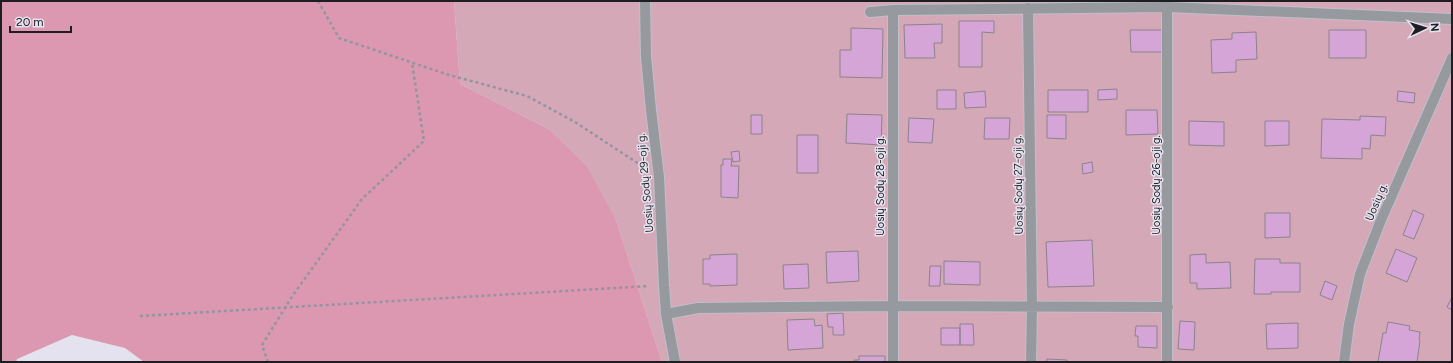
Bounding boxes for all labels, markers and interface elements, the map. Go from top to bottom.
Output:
scale bar [10,8,71,34]
north arrow [1405,8,1445,48]
text: 20 m [16,15,44,29]
text: N [1428,23,1441,32]
street label: Uosių Sodų 29-oji g. [635,133,656,233]
street label: Uosių Sodų 27-oji g. [1011,135,1026,235]
street label: Uosių Sodų 26-oji g. [1150,135,1163,235]
street label: Uosių Sodų 28-oji g. [874,136,887,236]
street label: Uosių g. [1363,182,1390,223]

